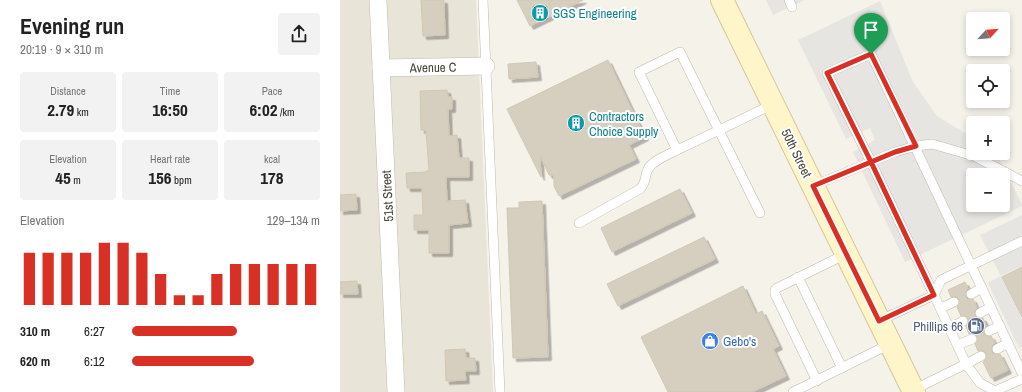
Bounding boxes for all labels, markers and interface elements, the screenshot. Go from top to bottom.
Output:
building icon: SGS Engineering [530,3,550,23]
place label: SGS Engineering [553,5,637,22]
text: Evening run [20,11,124,41]
north arrow [966,12,1010,56]
map controls [966,12,1010,212]
button: share [278,13,320,55]
pin [854,13,888,54]
icon: arrive [860,19,882,41]
text: 20:19 · 9 × 310 m [20,41,103,58]
street label: Avenue C [409,59,457,76]
button: locate [966,64,1010,108]
text: Distance [50,84,86,98]
text: Time [160,84,180,98]
text: Pace [262,84,282,98]
text: 2.79 [47,98,74,121]
text: 16:50 [152,98,188,121]
text: 6:02 [250,98,277,121]
text: km [74,105,89,119]
text: /km [277,105,294,119]
place label: Contractors Choice Supply [589,108,659,140]
building icon: Contractors Choice Supply [566,113,586,133]
button: + [966,116,1010,160]
street label: 50th Street [777,126,816,180]
text: Elevation [49,152,87,166]
text: Heart rate [150,152,190,166]
text: kcal [264,152,280,166]
text: 45 [55,166,71,189]
text: 156 [148,166,172,189]
text: 178 [260,166,284,189]
button: − [966,168,1010,212]
street label: 51st Street [378,170,397,222]
text: m [71,173,81,187]
text: bpm [172,173,192,187]
text: Elevation [20,212,64,229]
text: 129–134 m [267,212,320,229]
fuel station icon: Phillips 66 [966,316,986,336]
place label: Phillips 66 [913,318,963,335]
text: 310 m [20,323,50,340]
text: 6:27 [84,323,105,340]
shop icon: Gebo's [700,331,720,351]
place label: Gebo's [723,333,756,350]
text: 620 m [20,353,50,370]
text: 6:12 [84,353,105,370]

